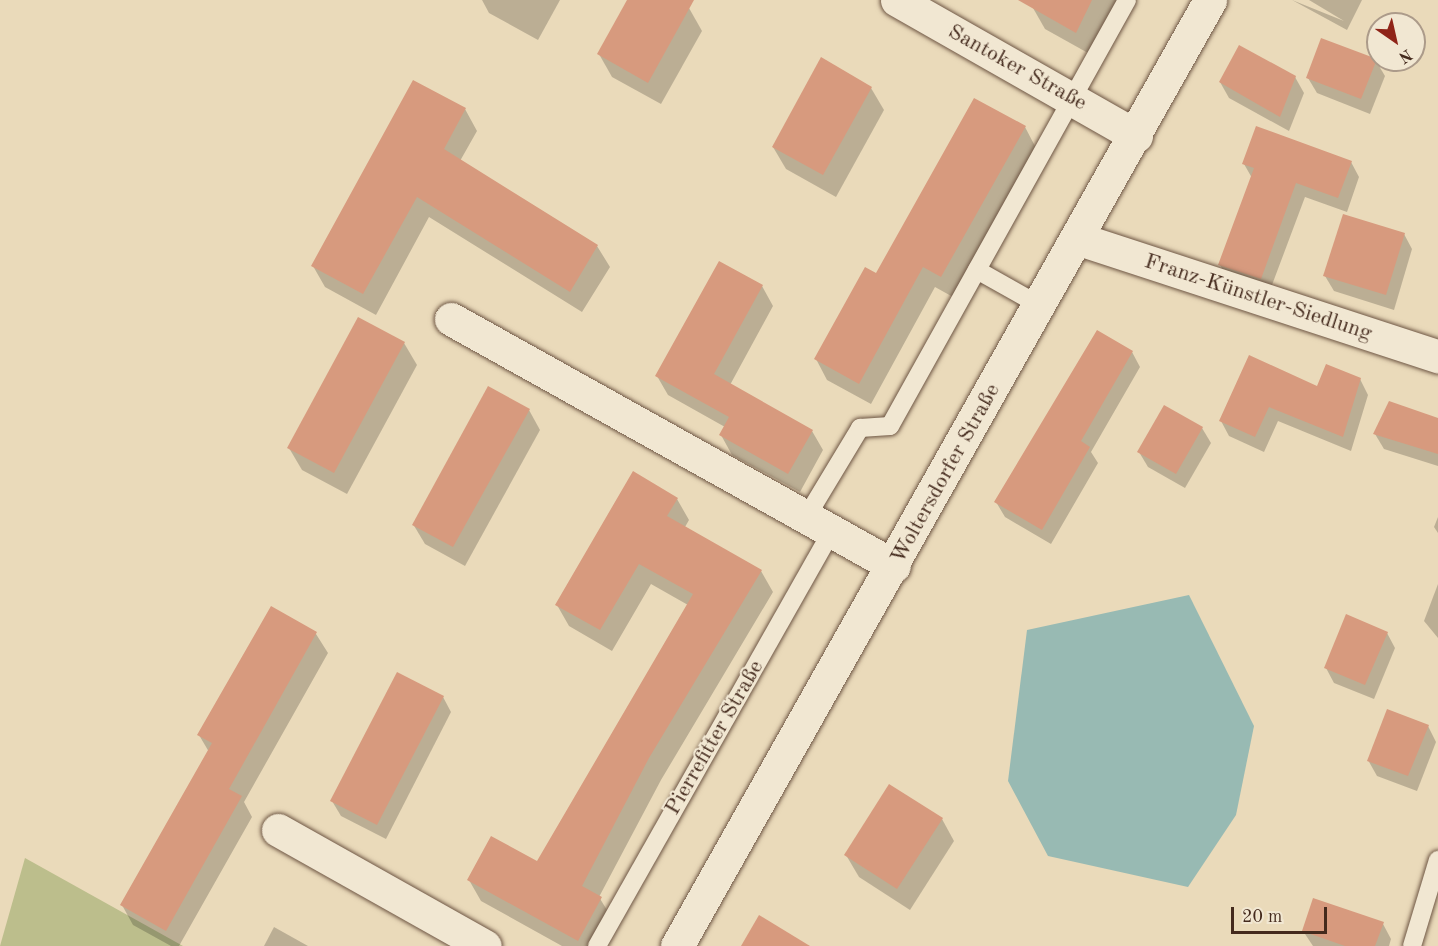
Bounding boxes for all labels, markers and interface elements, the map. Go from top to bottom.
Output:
north arrow [1366,12,1426,72]
street label: Santoker Straße [943,19,1091,117]
text: N [1395,45,1414,65]
street label: Franz-Künstler-Siedlung [1141,249,1375,347]
street label: Woltersdorfer Straße [886,379,1006,569]
street label: Pierrefitter Straße [660,656,770,820]
scale bar [1234,895,1330,933]
text: 20 m [1242,908,1282,926]

